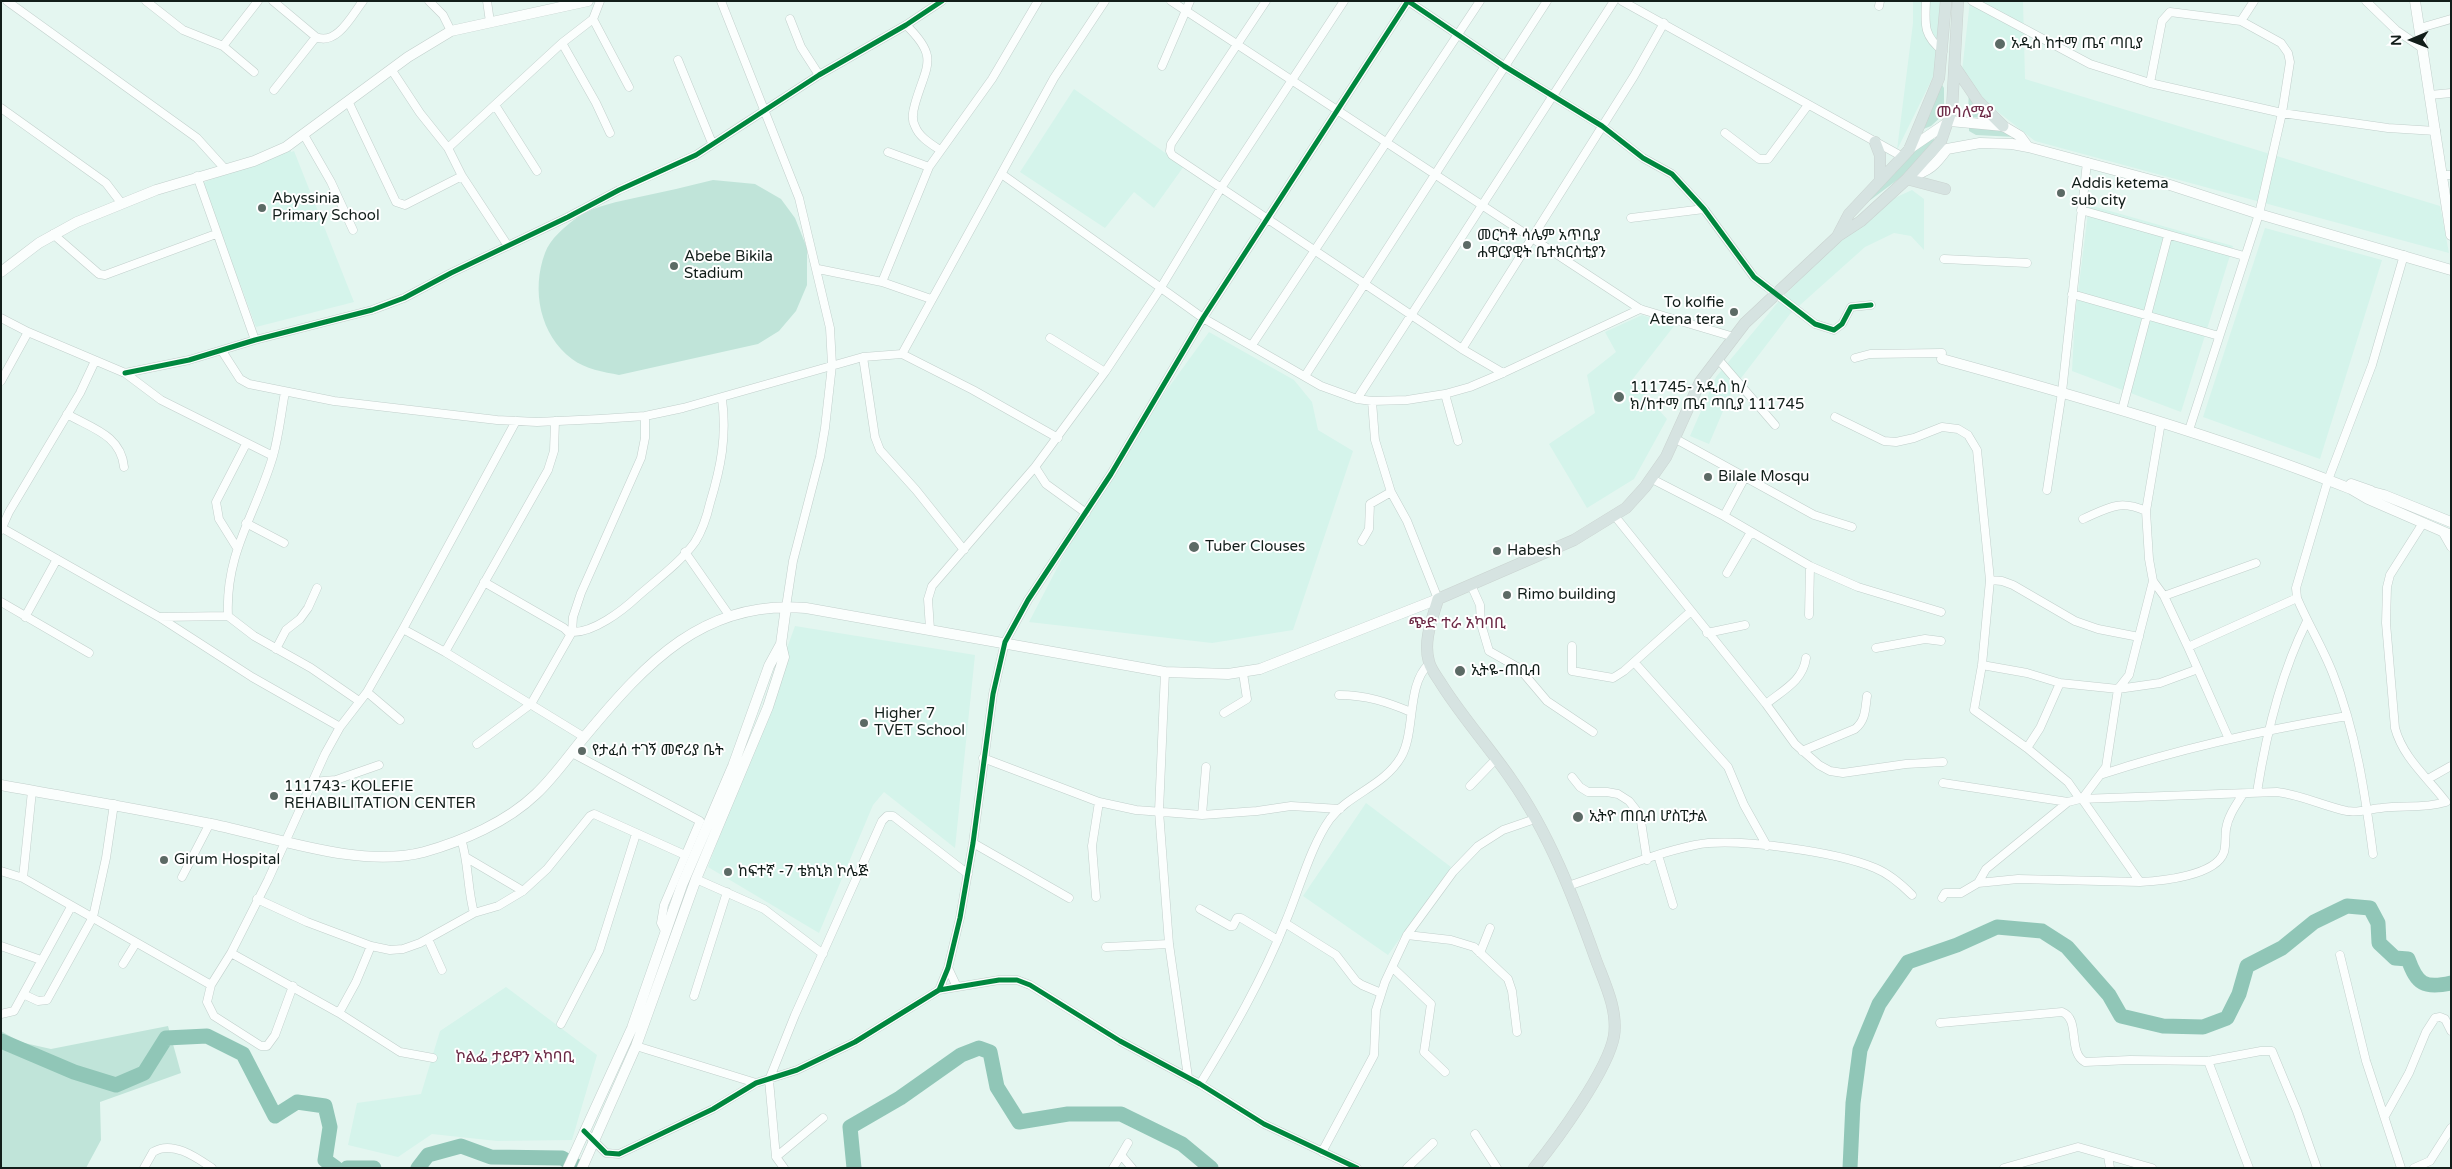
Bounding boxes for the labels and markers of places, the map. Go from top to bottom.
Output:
place label: አዲስ ከተማ ጤና ጣቢያ [2011,35,2143,53]
marker: አዲስ ከተማ ጤና ጣቢያ [1993,37,2007,51]
place label: Addis ketema sub city [2071,175,2169,210]
marker: Addis ketema sub city [2055,187,2067,199]
place label: Abyssinia Primary School [272,190,380,225]
marker: Abyssinia Primary School [256,202,268,214]
place label: መርካቶ ሳሌም አጥቢያ ሐዋርያዊት ቤተክርስቲያን [1477,227,1606,262]
marker: መርካቶ ሳሌም አጥቢያ ሐዋርያዊት ቤተክርስቲያን [1461,239,1473,251]
place label: Abebe Bikila Stadium [684,248,773,283]
marker: Abebe Bikila Stadium [668,260,680,272]
place label: To kolfie Atena tera [1649,294,1724,329]
marker: To kolfie Atena tera [1728,306,1740,318]
place label: 111745- አዲስ ከ/ ክ/ከተማ ጤና ጣቢያ 111745 [1630,379,1804,414]
marker: 111745- አዲስ ከ/ ክ/ከተማ ጤና ጣቢያ 111745 [1612,390,1626,404]
place label: Bilale Mosqu [1718,468,1809,486]
marker: Bilale Mosqu [1702,471,1714,483]
place label: Tuber Clouses [1205,538,1305,556]
marker: Tuber Clouses [1187,540,1201,554]
place label: Habesh [1507,542,1561,560]
marker: Habesh [1491,545,1503,557]
place label: Rimo building [1517,586,1616,604]
marker: Rimo building [1501,589,1513,601]
place label: ኢትዬ-ጠቢብ [1471,662,1541,680]
marker: ኢትዬ-ጠቢብ [1453,664,1467,678]
place label: Higher 7 TVET School [874,705,965,740]
marker: Higher 7 TVET School [858,717,870,729]
place label: የታፈሰ ተገኝ መኖሪያ ቤት [592,742,724,760]
marker: የታፈሰ ተገኝ መኖሪያ ቤት [576,745,588,757]
place label: 111743- KOLEFIE REHABILITATION CENTER [284,778,476,813]
marker: 111743- KOLEFIE REHABILITATION CENTER [268,790,280,802]
place label: ኢትዮ ጠቢብ ሆስፒታል [1589,808,1707,826]
marker: ኢትዮ ጠቢብ ሆስፒታል [1571,810,1585,824]
place label: Girum Hospital [174,851,280,869]
marker: Girum Hospital [158,854,170,866]
place label: ከፍተኛ -7 ቴክኒክ ኮሌጅ [738,863,868,881]
marker: ከፍተኛ -7 ቴክኒክ ኮሌጅ [722,866,734,878]

